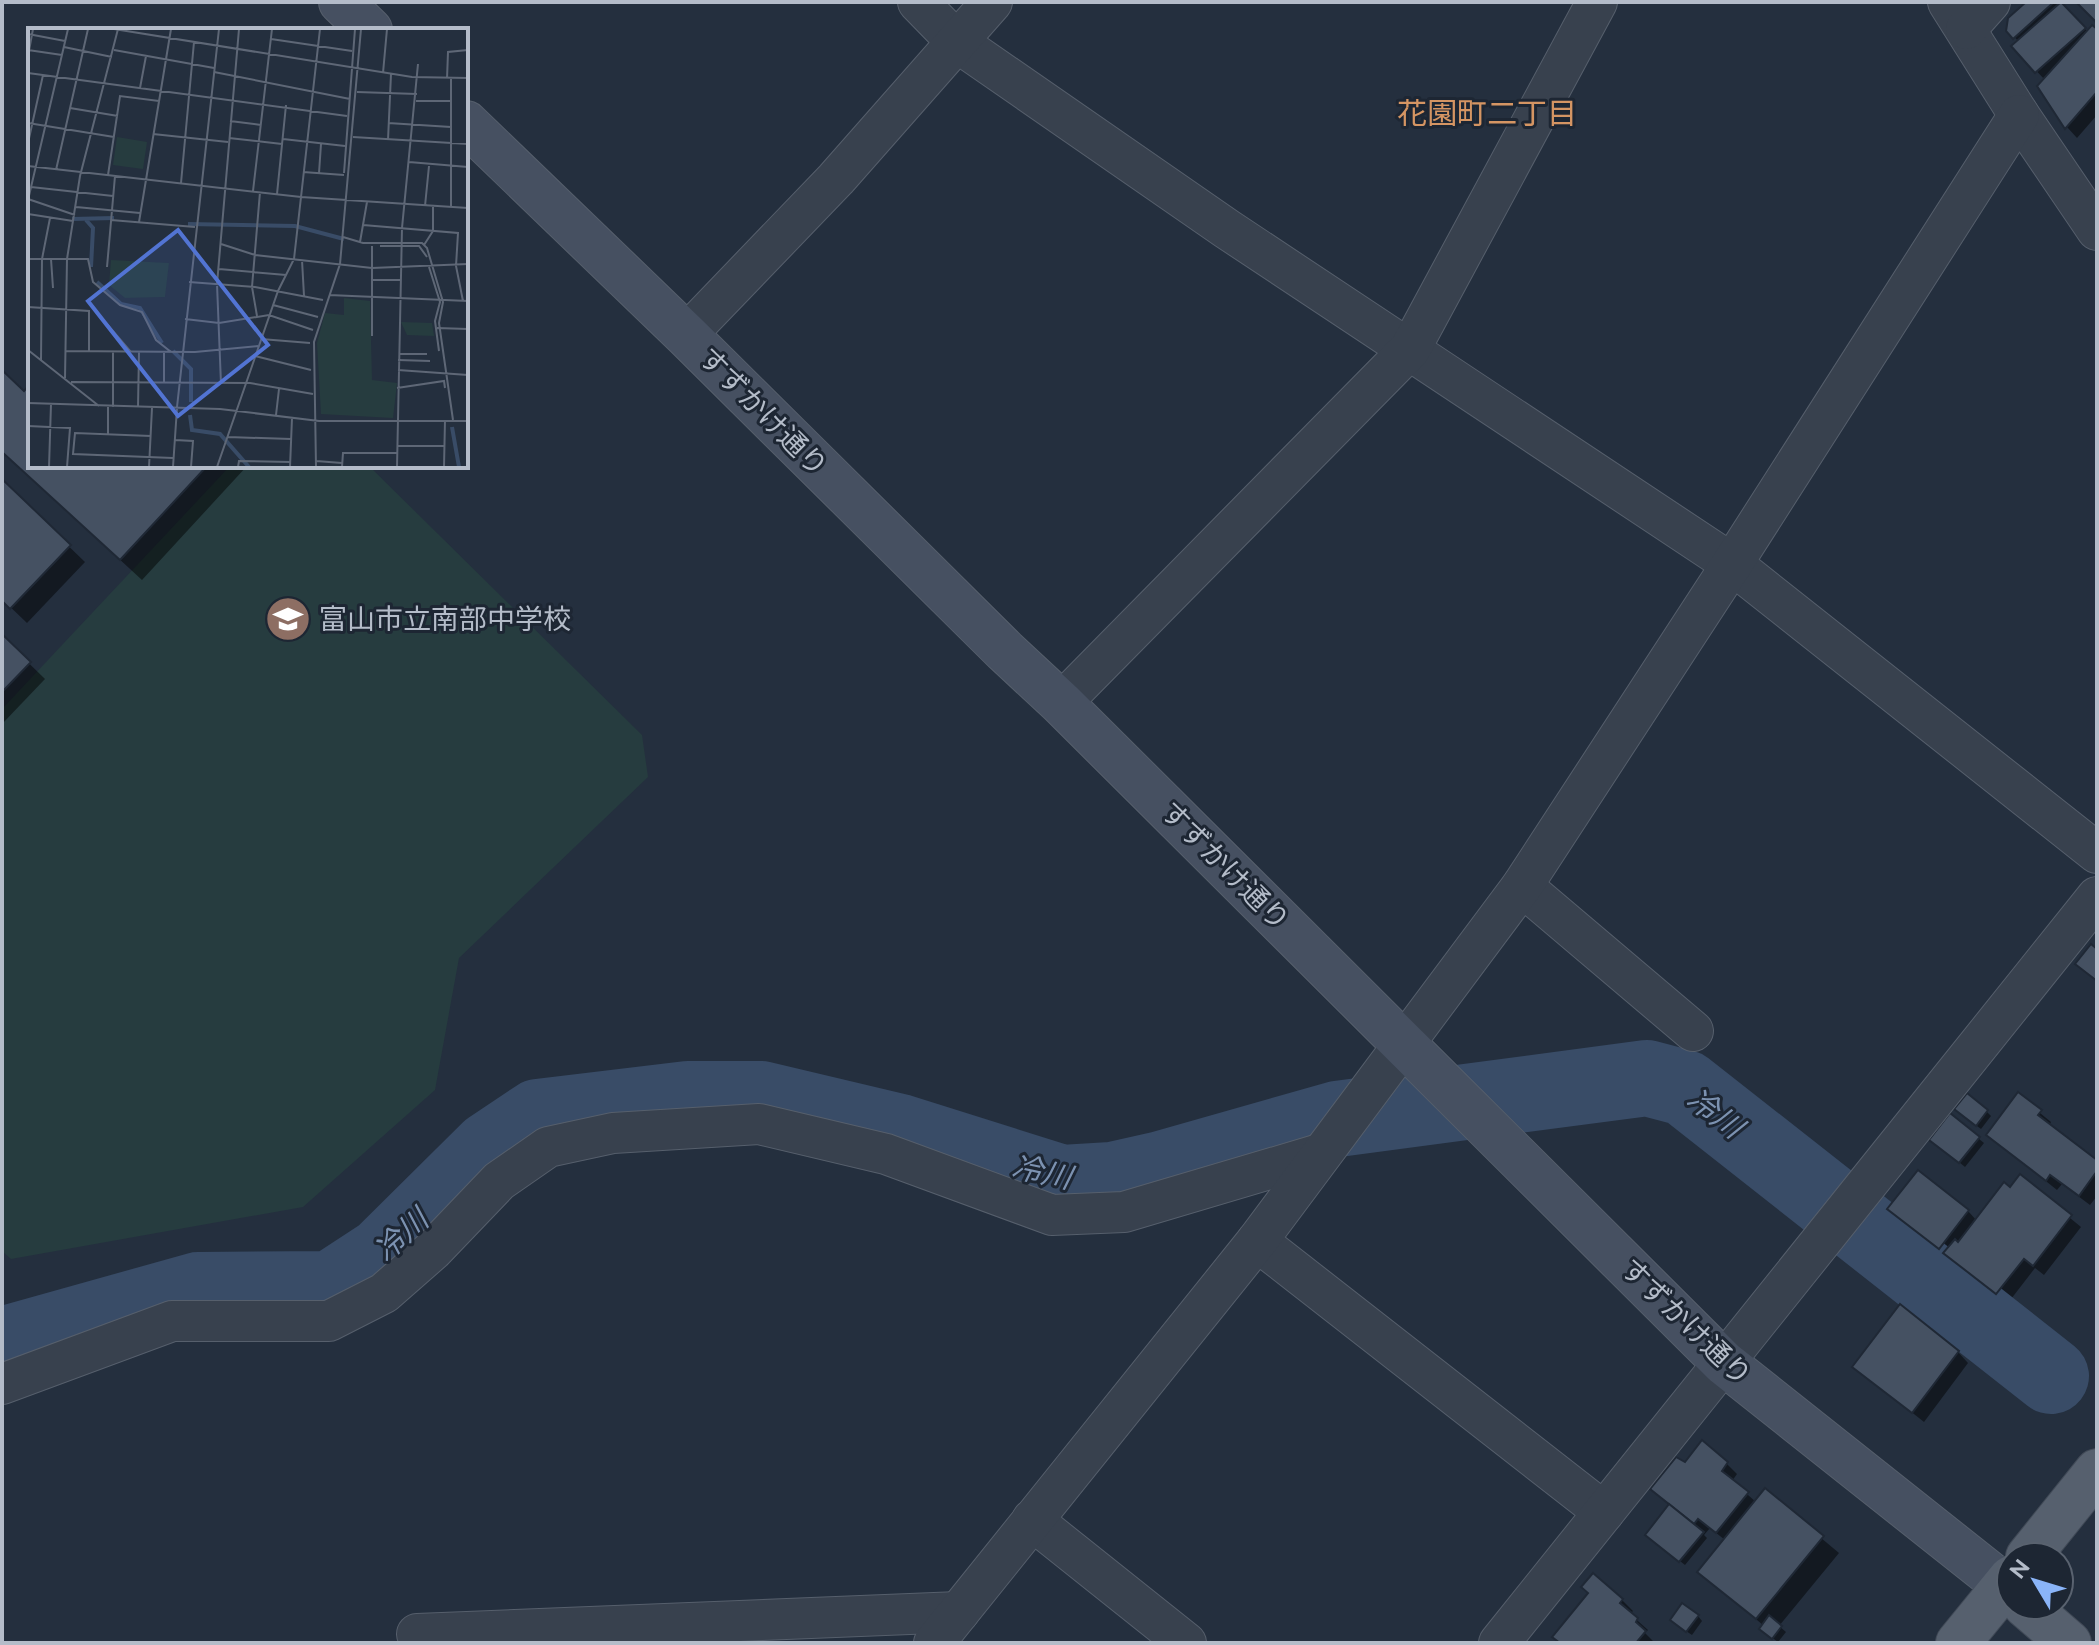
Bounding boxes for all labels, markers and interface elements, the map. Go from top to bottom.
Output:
inset map [28,28,468,468]
district label: 花園町二丁目 [1397,96,1577,131]
street label: すずかけ通り [692,341,834,483]
school or university icon: 富山市立南部中学校 [264,595,312,643]
place label: 富山市立南部中学校 [319,603,571,636]
street label: すずかけ通り [1154,795,1296,937]
water label: 冷川 [1681,1081,1752,1147]
water label: 冷川 [1009,1149,1078,1196]
water label: 冷川 [367,1200,437,1268]
street label: すずかけ通り [1614,1252,1758,1392]
north arrow [1995,1541,2075,1621]
text: N [2004,1554,2035,1583]

